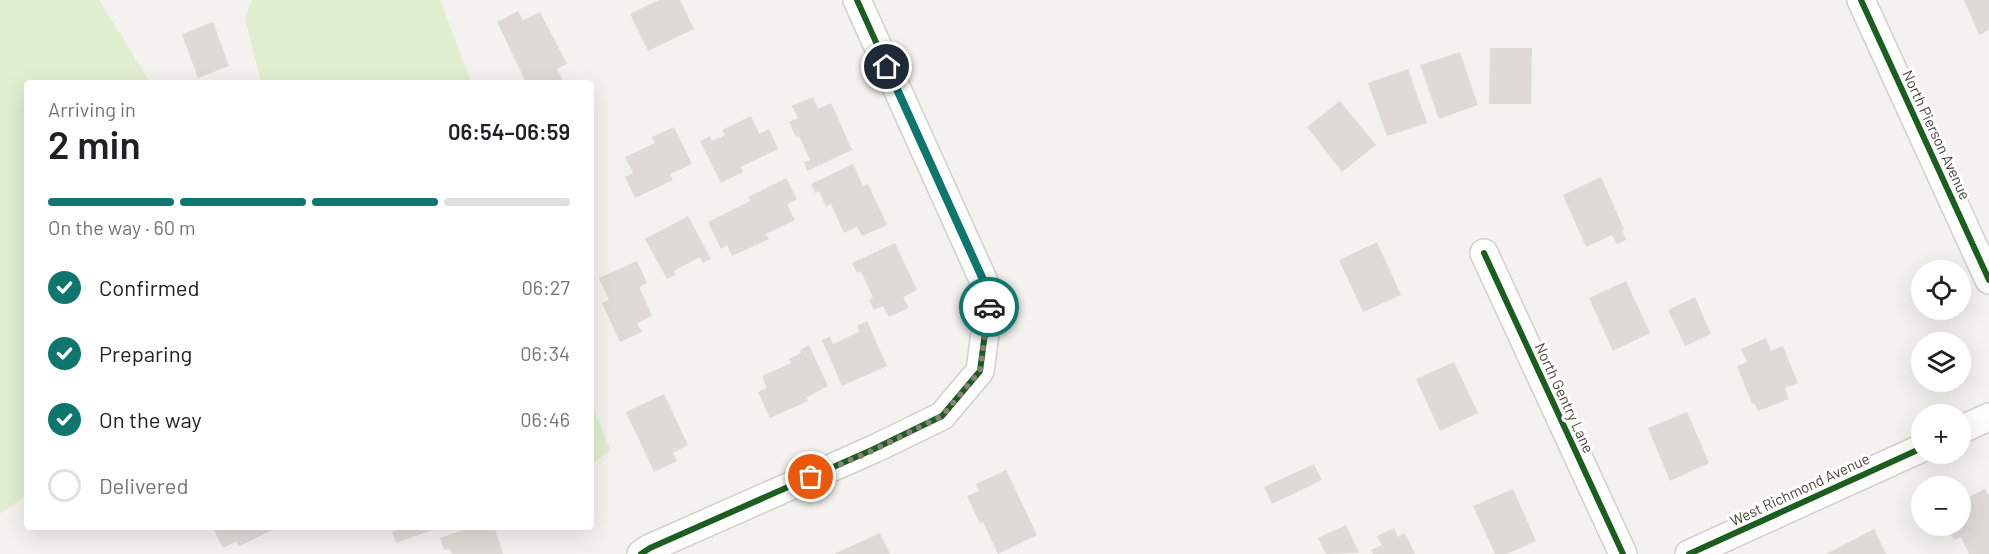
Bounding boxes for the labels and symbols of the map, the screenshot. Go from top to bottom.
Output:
pin [861,41,912,92]
street label: North Pierson Avenue [1899,67,1975,202]
courier [959,277,1019,337]
street label: North Gentry Lane [1532,340,1598,455]
street label: West Richmond Avenue [1727,449,1872,529]
pin [785,451,836,502]

